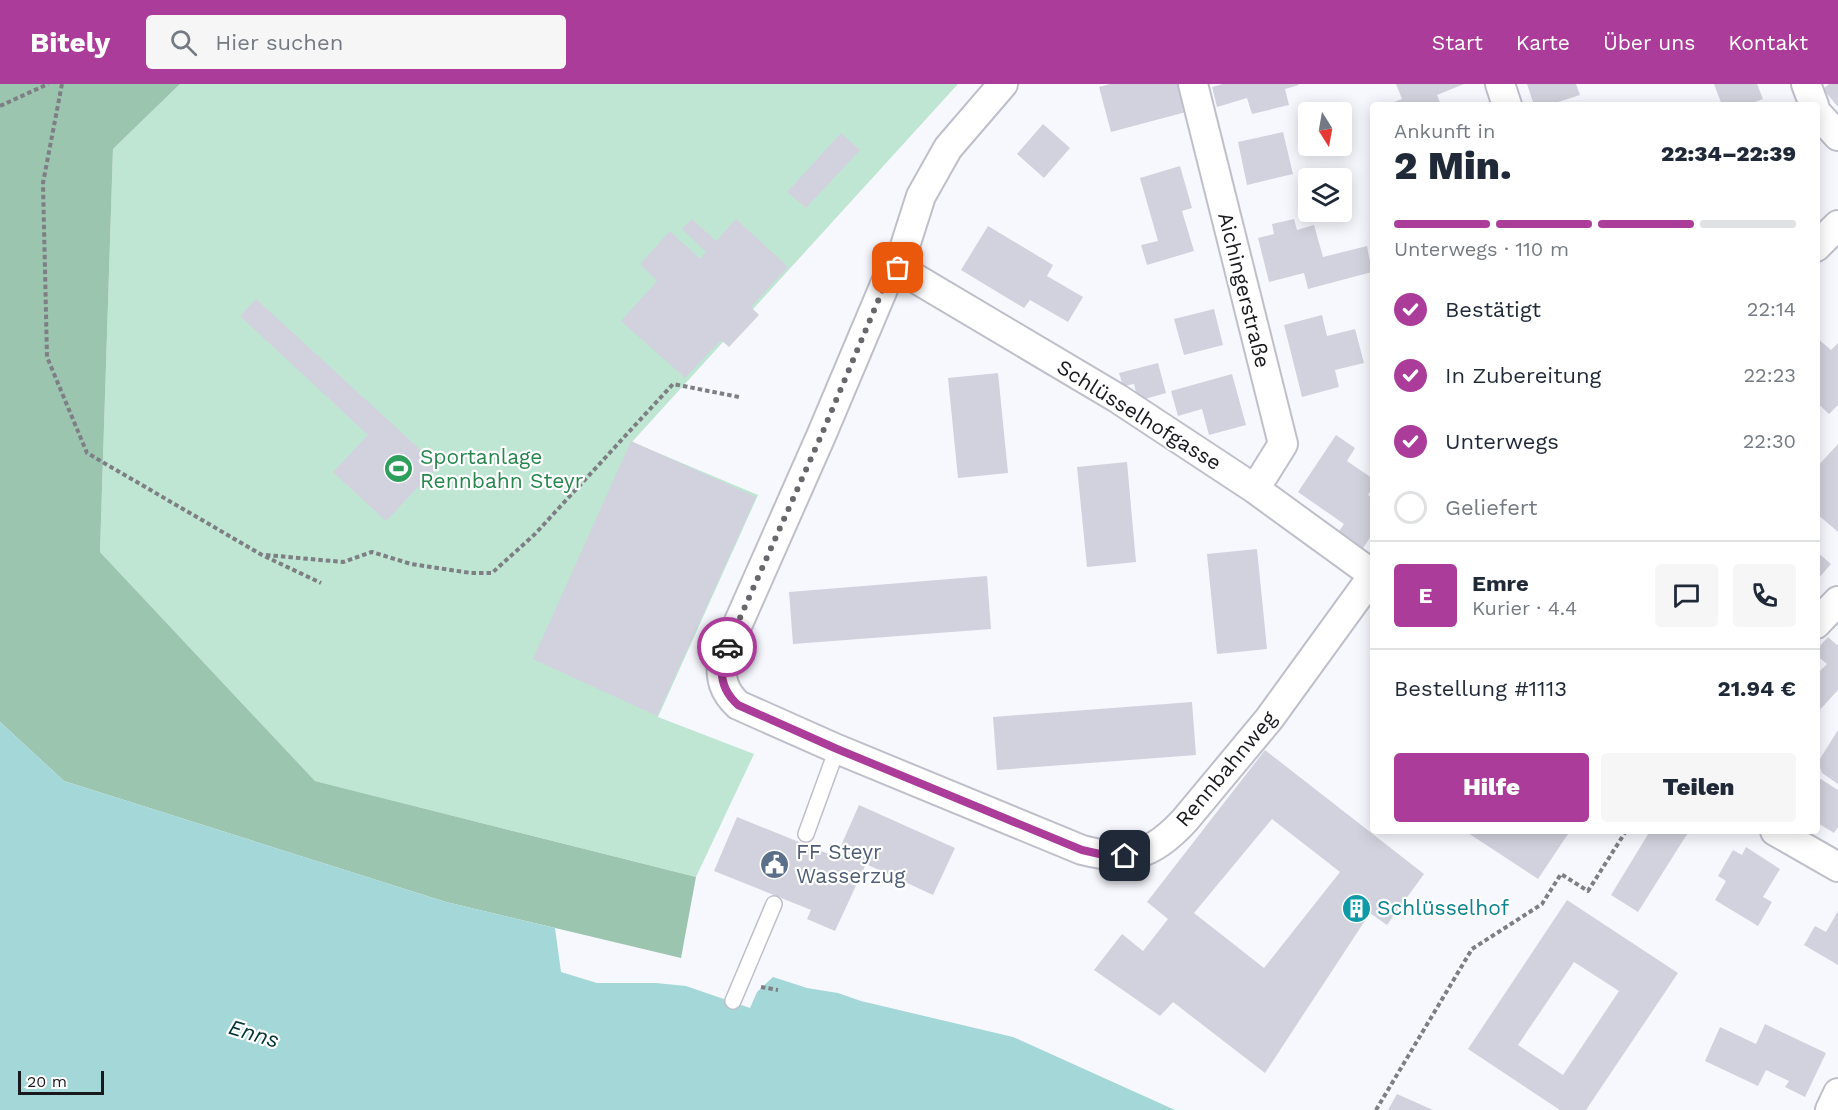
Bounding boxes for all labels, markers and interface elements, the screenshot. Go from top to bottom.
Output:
search box [146,15,566,69]
text: Bitely [30,26,110,59]
icon: search [167,26,200,59]
text: Hier suchen [215,30,343,55]
text: Start [1432,30,1483,55]
text: Karte [1516,30,1570,55]
text: Über uns [1603,30,1695,55]
text: Kontakt [1728,30,1808,55]
north arrow [1298,102,1352,156]
map controls [1298,102,1352,222]
text: Ankunft in [1394,119,1495,143]
text: 22:34–22:39 [1661,141,1796,166]
text: 2 Min. [1394,143,1512,188]
button: layers [1298,168,1352,222]
street label: Aichingerstraße [1213,210,1276,370]
text: Unterwegs · 110 m [1394,237,1569,261]
pin [872,242,923,293]
icon: bag [881,251,914,284]
icon: check [1394,293,1427,326]
text: Bestätigt [1445,297,1541,322]
text: 22:14 [1747,297,1796,321]
street label: Schlüsselhofgasse [1052,354,1226,475]
icon: check [1394,359,1427,392]
text: In Zubereitung [1445,363,1601,388]
text: 22:23 [1743,363,1796,387]
icon: check [1394,425,1427,458]
text: Unterwegs [1445,429,1559,454]
text: 22:30 [1743,429,1796,453]
place label: Sportanlage Rennbahn Steyr [420,444,584,493]
sports icon: Sportanlage Rennbahn Steyr [383,453,415,485]
text: Geliefert [1445,495,1537,520]
button: chat [1655,564,1718,627]
button: phone [1733,564,1796,627]
text: Emre [1472,571,1529,596]
text: E [1419,583,1432,608]
text: Kurier · 4.4 [1472,596,1577,620]
courier [697,617,757,677]
icon: car [711,631,744,664]
text: Bestellung #1113 [1394,676,1567,701]
text: 21.94 € [1718,676,1796,701]
street label: Rennbahnweg [1170,705,1282,832]
button: Hilfe [1394,753,1589,822]
button: Teilen [1601,753,1796,822]
pin [1099,830,1150,881]
place label: FF Steyr Wasserzug [796,839,906,888]
icon: home [1108,839,1141,872]
public building icon: FF Steyr Wasserzug [759,848,791,880]
building icon: Schlüsselhof [1340,892,1372,924]
place label: Schlüsselhof [1377,895,1509,920]
water label: Enns [226,1014,282,1053]
scale bar [18,1068,104,1096]
text: 20 m [27,1072,67,1091]

